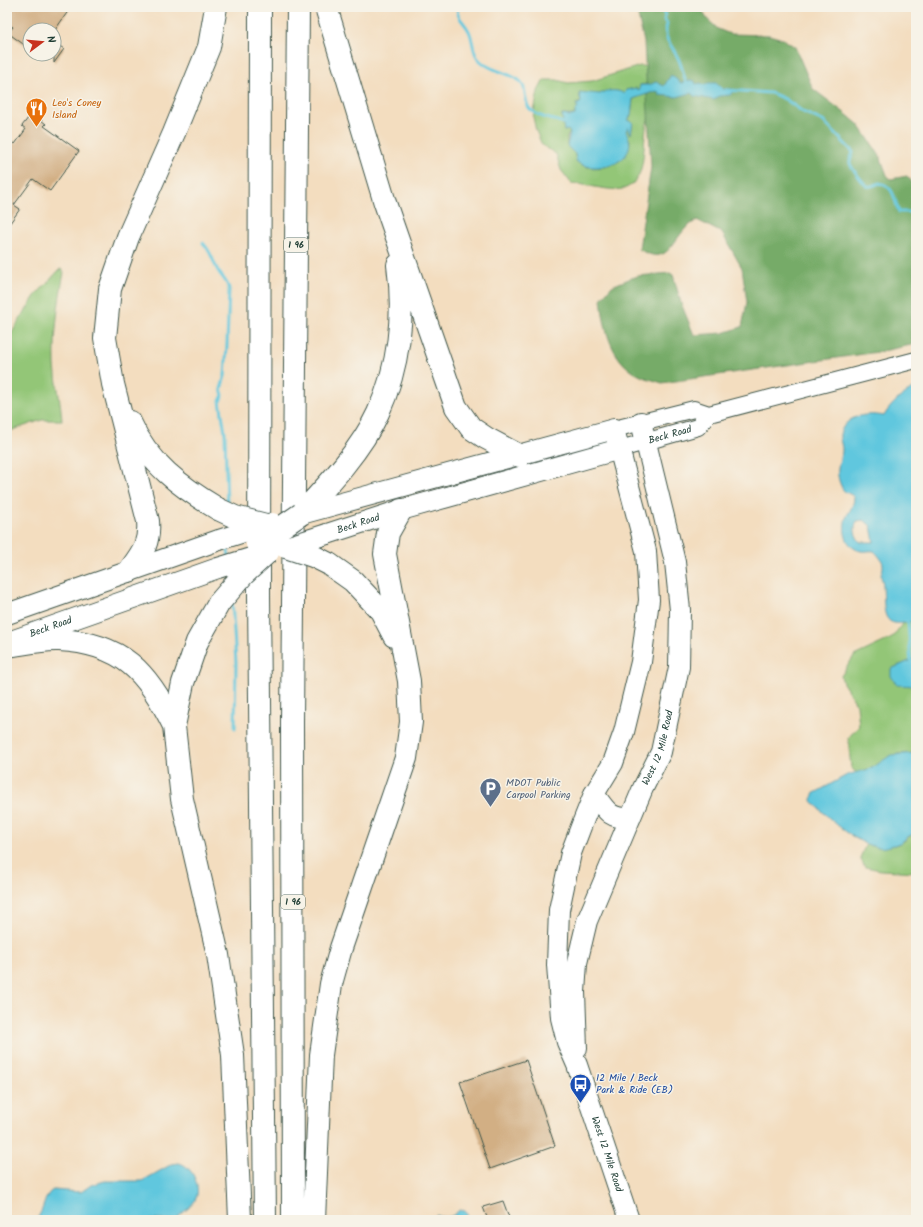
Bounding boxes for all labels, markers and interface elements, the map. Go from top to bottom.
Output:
north arrow [22,22,62,62]
text: N [41,34,60,45]
place label: Leo's Coney Island [52,95,102,123]
restaurant icon: Leo's Coney Island [24,96,50,129]
road number: I 96 [284,238,308,252]
street label: Beck Road [647,421,694,449]
street label: Beck Road [335,509,383,538]
street label: Beck Road [27,612,75,642]
street label: West 12 Mile Road [638,708,678,788]
place label: MDOT Public Carpool Parking [506,775,571,803]
parking icon: MDOT Public Carpool Parking [478,776,504,809]
road number: I 96 [281,895,305,909]
place label: 12 Mile / Beck Park & Ride (EB) [596,1070,673,1098]
bus stop icon: 12 Mile / Beck Park & Ride (EB) [568,1071,594,1104]
street label: West 12 Mile Road [587,1114,627,1195]

